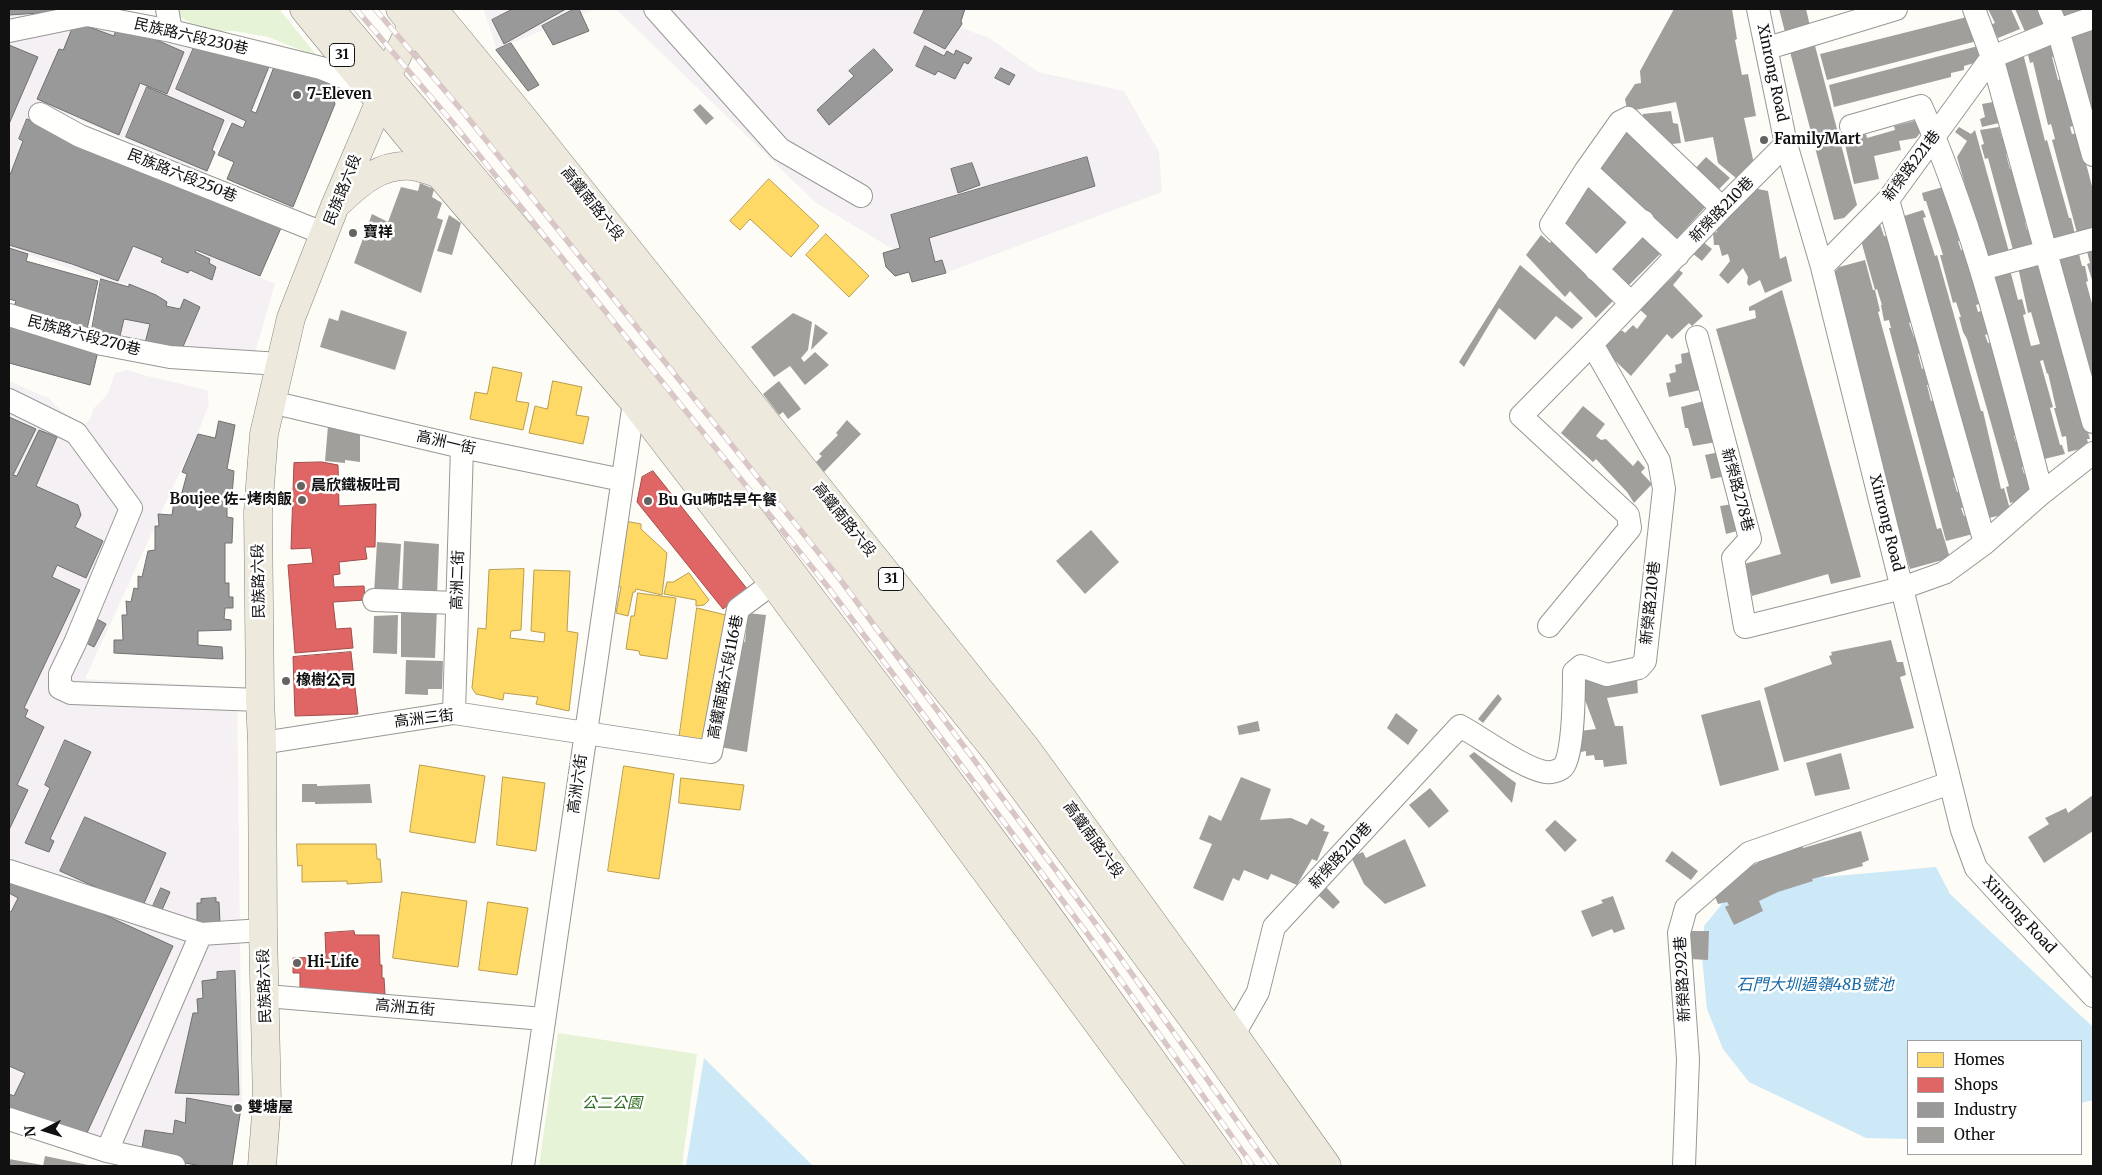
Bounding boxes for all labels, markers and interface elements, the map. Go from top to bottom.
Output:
street label: 民族路六段230巷 [132,15,250,59]
street label: Xinrong Road [1753,23,1791,123]
road number: 31 [330,44,354,66]
place label: 7-Eleven [307,86,372,104]
marker: 7-Eleven [291,89,303,101]
street label: 新榮路221巷 [1880,127,1944,205]
place label: FamilyMart [1774,131,1861,149]
marker: FamilyMart [1758,134,1770,146]
street label: 民族路六段250巷 [125,146,239,206]
street label: 民族路六段 [321,152,365,228]
street label: 高鐵南路六段 [557,163,627,245]
street label: 新榮路210巷 [1686,173,1758,247]
place label: 寶祥 [363,224,393,242]
marker: 寶祥 [347,227,359,239]
street label: 民族路六段270巷 [26,312,142,360]
street label: 高洲一街 [415,427,477,459]
street label: 新榮路278巷 [1717,446,1757,534]
street label: Xinrong Road [1865,473,1907,573]
place label: 晨欣鐵板吐司 [311,477,401,495]
street label: 高鐵南路六段 [809,479,879,561]
marker: 晨欣鐵板吐司 [295,480,307,492]
place label: Boujee 佐-烤肉飯 [169,491,292,509]
place label: Bu Gu咘咕早午餐 [658,492,777,510]
marker: Boujee 佐-烤肉飯 [296,494,308,506]
marker: Bu Gu咘咕早午餐 [642,495,654,507]
street label: 民族路六段 [249,543,269,619]
street label: 高洲二街 [448,550,468,610]
street label: 新榮路210巷 [1638,560,1664,646]
road number: 31 [878,568,904,590]
street label: 高鐵南路六段116巷 [705,613,747,741]
place label: 橡樹公司 [296,672,356,690]
marker: 橡樹公司 [280,675,292,687]
street label: 高洲三街 [393,706,455,732]
street label: 高洲六街 [565,753,591,815]
street label: 高鐵南路六段 [1059,798,1127,882]
street label: 新榮路210巷 [1306,819,1376,893]
street label: Xinrong Road [1979,873,2059,957]
street label: 新榮路292巷 [1672,936,1694,1022]
street label: 民族路六段 [255,948,275,1024]
place label: Hi-Life [307,954,359,972]
marker: Hi-Life [291,957,303,969]
water label: 石門大圳過嶺48B號池 [1737,975,1893,995]
street label: 高洲五街 [374,996,436,1020]
legend [1907,1040,2082,1155]
text: Homes [1954,1050,2005,1069]
text: Shops [1954,1075,1998,1094]
park label: 公二公園 [582,1095,642,1113]
place label: 雙塘屋 [248,1099,293,1117]
text: Industry [1954,1100,2017,1119]
marker: 雙塘屋 [232,1102,244,1114]
north arrow [20,1105,70,1155]
text: N [21,1125,40,1138]
text: Other [1954,1125,1995,1144]

